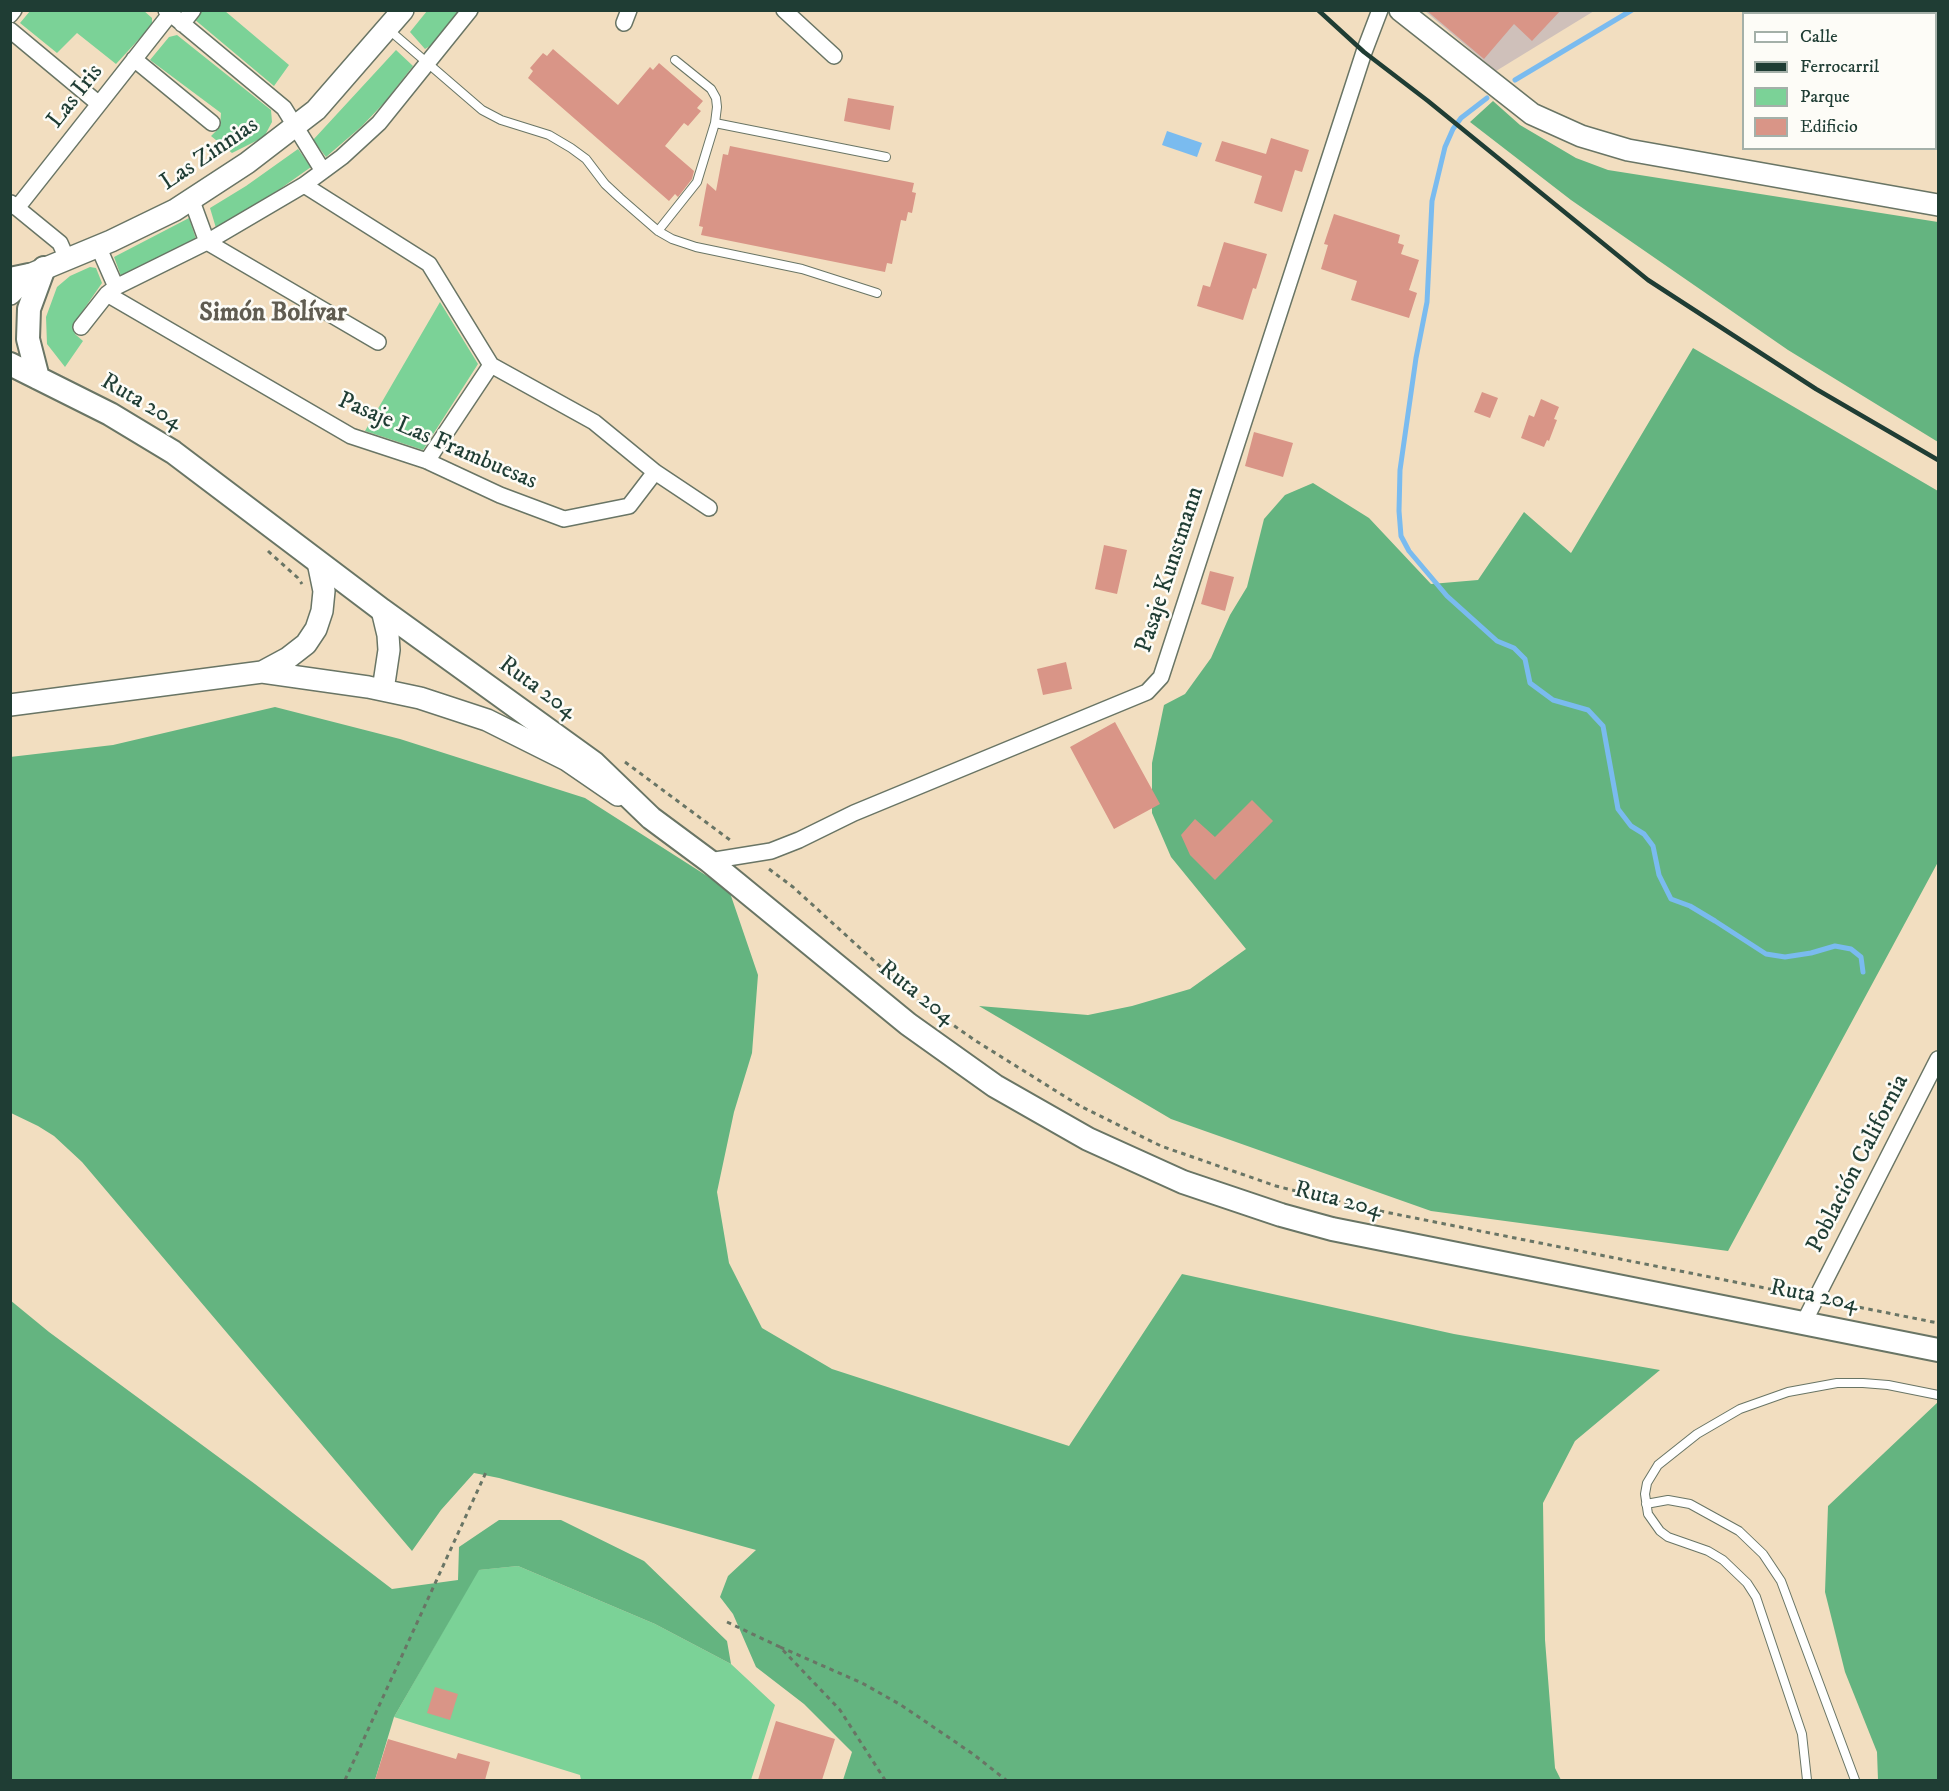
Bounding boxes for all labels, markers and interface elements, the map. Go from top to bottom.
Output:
legend [1742,12,1937,150]
text: Calle [1800,26,1838,48]
text: Ferrocarril [1800,56,1879,78]
street label: Las Iris [42,59,110,135]
text: Parque [1800,86,1850,108]
street label: Las Zinnias [156,112,264,198]
text: Edificio [1800,116,1858,138]
district label: Simón Bolívar [199,299,347,331]
street label: Ruta 204 [95,368,187,438]
street label: Pasaje Las Frambuesas [333,387,541,497]
street label: Pasaje Kunstmann [1131,483,1211,657]
street label: Ruta 204 [493,651,581,727]
street label: Ruta 204 [872,955,960,1033]
street label: Población California [1802,1070,1916,1258]
street label: Ruta 204 [1291,1176,1385,1226]
street label: Ruta 204 [1768,1274,1860,1320]

